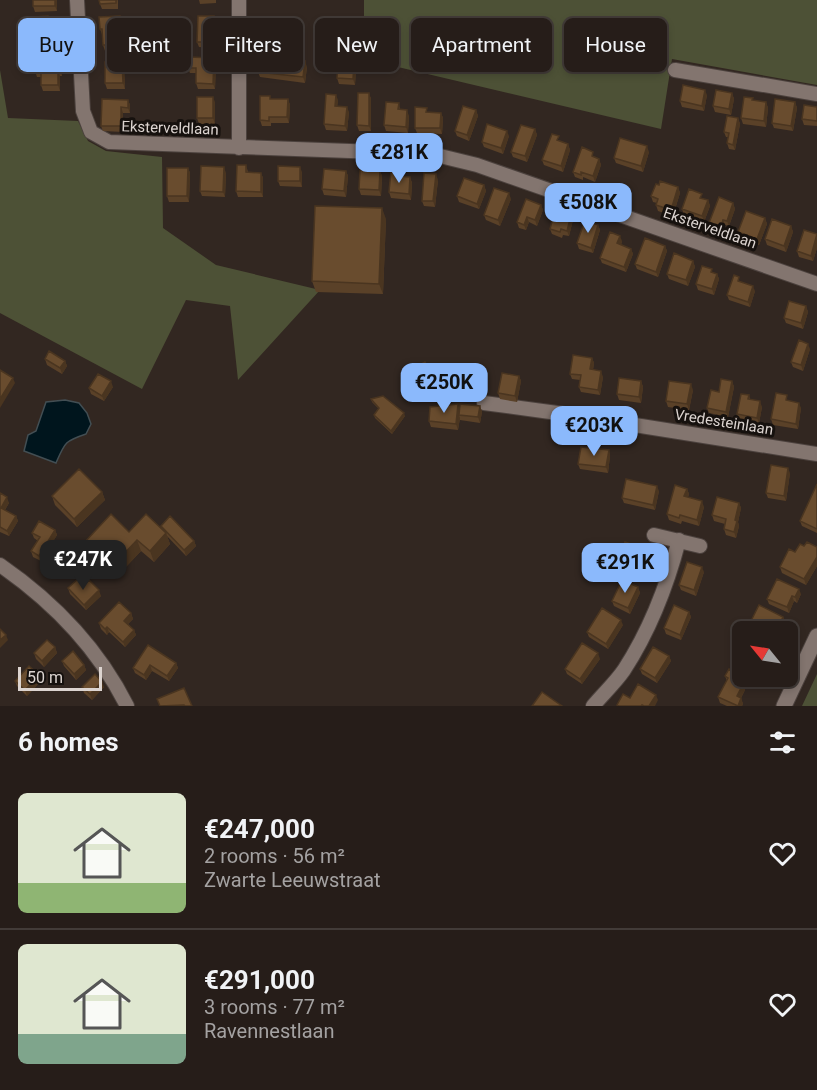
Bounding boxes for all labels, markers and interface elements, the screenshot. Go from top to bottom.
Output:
chip: Buy [18,18,95,72]
chip: Rent [107,18,191,72]
chip: Filters [203,18,303,72]
chip: New [315,18,399,72]
chip: Apartment [411,18,552,72]
chip: House [564,18,667,72]
street label: Eksterveldlaan [121,117,219,139]
pin: €281K [357,133,441,184]
text: €281K [370,140,428,164]
pin: €508K [546,183,630,234]
text: €508K [559,190,617,214]
street label: Eksterveldlaan [661,204,759,252]
pin: €250K [402,363,486,414]
text: €250K [415,370,473,394]
street label: Vredesteinlaan [673,405,775,439]
pin: €203K [552,406,636,457]
text: €203K [565,413,623,437]
pin: €247K [41,540,125,591]
pin: €291K [583,543,667,594]
text: €247K [54,547,112,571]
text: €291K [596,550,654,574]
north arrow [732,621,798,687]
map controls [732,621,798,687]
scale bar [18,664,102,692]
text: 50 m [27,668,63,687]
icon: filters [766,726,799,759]
text: 6 homes [18,727,119,757]
text: €247,000 [204,814,315,844]
icon: home [66,817,138,889]
icon: heart [766,837,799,870]
text: 2 rooms · 56 m² [204,844,345,868]
text: Zwarte Leeuwstraat [204,868,381,892]
text: €291,000 [204,965,315,995]
icon: home [66,968,138,1040]
icon: heart [766,988,799,1021]
text: 3 rooms · 77 m² [204,995,345,1019]
text: Ravennestlaan [204,1019,334,1043]

